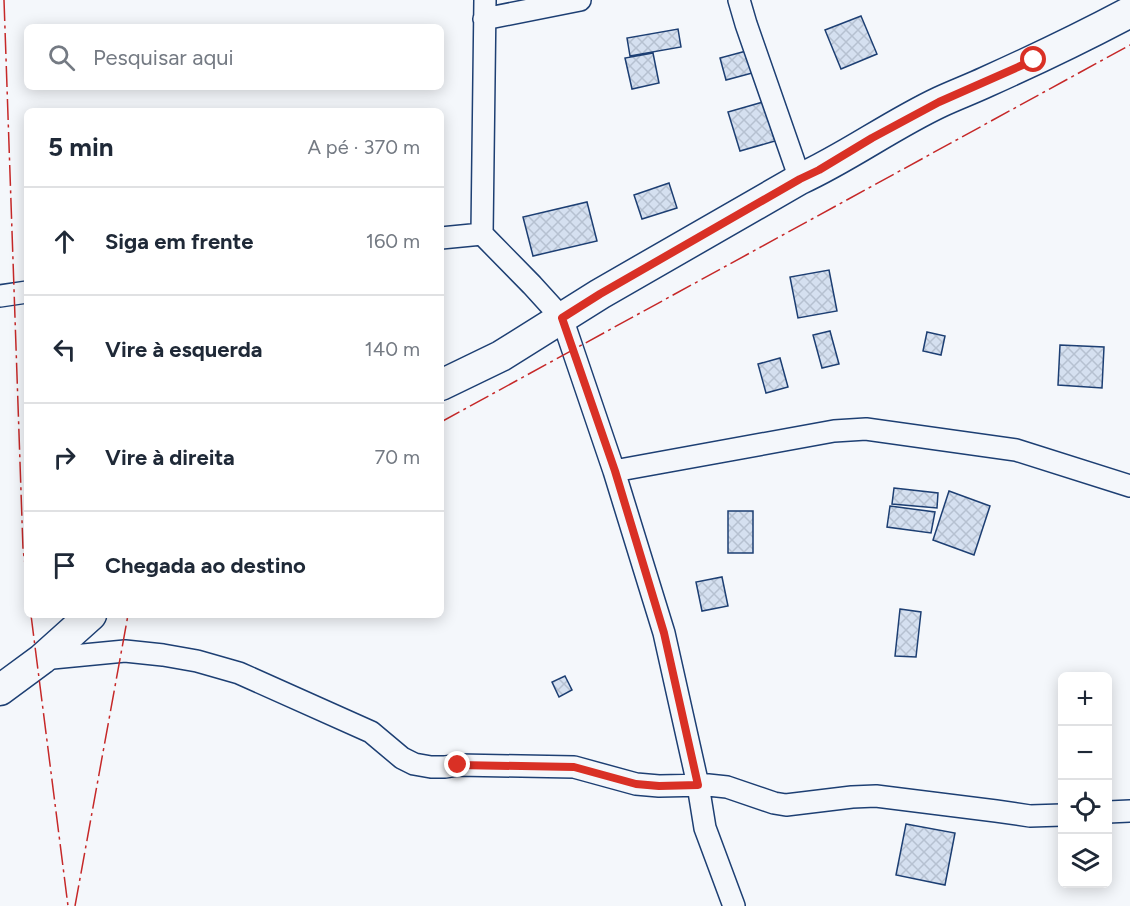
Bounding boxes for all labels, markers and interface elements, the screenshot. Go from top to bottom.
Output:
search box [24,24,444,90]
icon: search [45,41,78,74]
text: Pesquisar aqui [93,44,234,71]
route start [1020,46,1046,72]
text: 5 min [48,131,114,163]
text: A pé · 370 m [307,135,420,159]
icon: ahead [48,225,81,258]
text: Siga em frente [105,228,253,255]
text: 160 m [366,229,420,253]
icon: left [48,333,81,366]
text: Vire à esquerda [105,336,263,363]
text: 140 m [365,337,420,361]
icon: right [48,441,81,474]
text: Vire à direita [105,444,235,471]
text: 70 m [374,445,420,469]
icon: arrive [48,549,81,582]
text: Chegada ao destino [105,552,306,579]
map controls [1058,672,1112,888]
button: + [1058,672,1112,726]
button: − [1058,726,1112,780]
route end [444,751,470,777]
button: locate [1058,780,1112,834]
button: layers [1058,834,1112,888]

